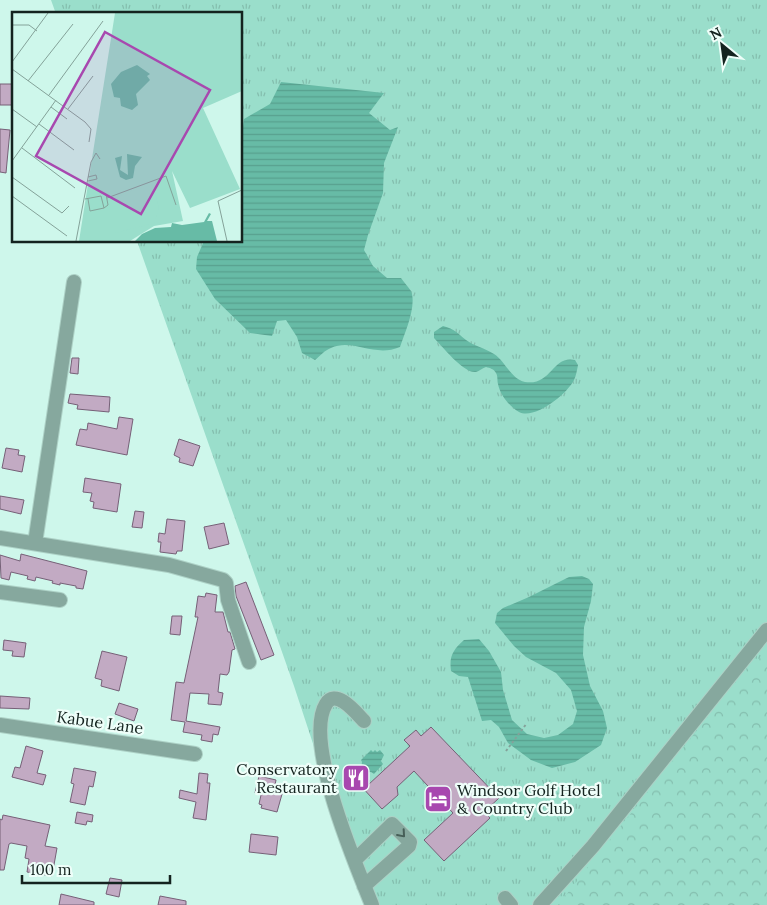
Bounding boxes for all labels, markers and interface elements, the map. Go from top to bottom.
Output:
inset map [12,12,242,242]
north arrow [697,20,747,70]
text: N [707,23,725,44]
street label: Kabue Lane [55,706,145,738]
place label: Conservatory Restaurant [236,759,338,797]
restaurant icon: Conservatory Restaurant [341,763,371,793]
place label: Windsor Golf Hotel & Country Club [457,780,601,818]
hotel icon: Windsor Golf Hotel & Country Club [423,784,453,814]
one-way arrow [397,829,406,838]
scale bar [22,852,170,884]
text: 100 m [30,860,71,879]

